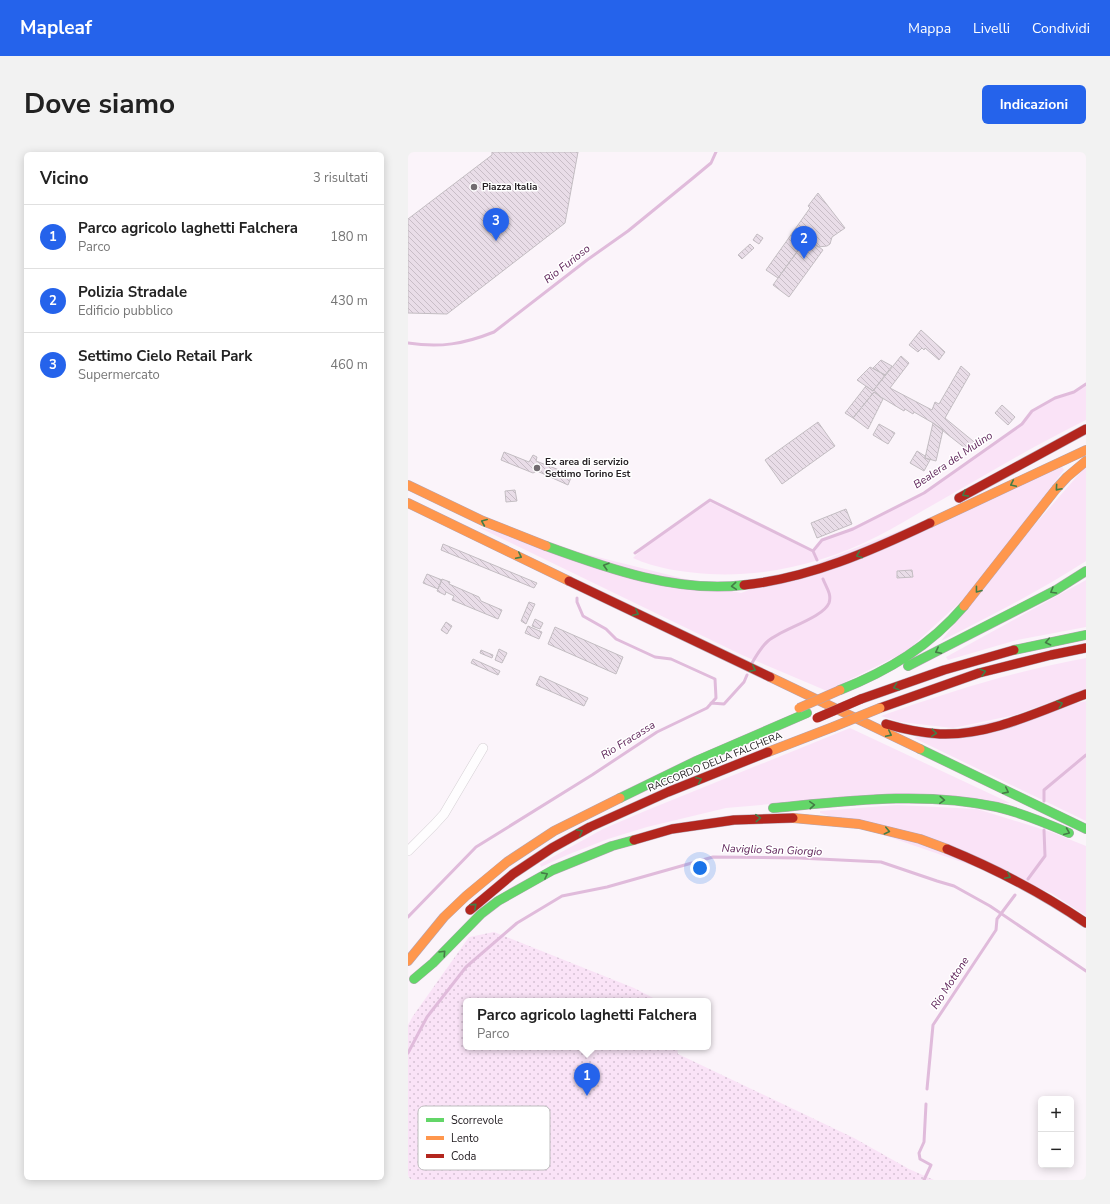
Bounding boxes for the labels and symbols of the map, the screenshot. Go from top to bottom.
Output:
place label: Piazza Italia [482,180,537,194]
marker: Piazza Italia [469,182,479,192]
pin: 3 [483,208,509,241]
pin: 2 [791,226,817,259]
water label: Rio Furioso [541,241,593,287]
water label: Bealera del Mulino [910,428,996,492]
place label: Ex area di servizio Settimo Torino Est [545,455,631,481]
marker: Ex area di servizio Settimo Torino Est [532,463,542,473]
one-way arrow [1009,479,1017,487]
one-way arrow [1055,483,1062,491]
one-way arrow [962,490,969,497]
one-way arrow [481,518,488,526]
one-way arrow [856,550,864,558]
one-way arrow [515,551,522,559]
one-way arrow [603,562,610,571]
one-way arrow [731,582,737,591]
one-way arrow [975,586,982,593]
one-way arrow [1050,587,1057,594]
one-way arrow [632,608,639,615]
one-way arrow [1045,638,1051,646]
one-way arrow [934,646,942,654]
one-way arrow [749,664,756,672]
one-way arrow [979,668,986,677]
one-way arrow [893,682,900,691]
one-way arrow [1056,700,1063,709]
water label: Rio Fracassa [598,717,658,763]
street label: RACCORDO DELLA FALCHERA [646,728,785,795]
one-way arrow [885,729,893,737]
one-way arrow [931,729,937,738]
one-way arrow [695,776,702,784]
one-way arrow [1002,786,1010,794]
one-way arrow [939,795,945,804]
one-way arrow [809,800,815,809]
one-way arrow [755,814,761,822]
one-way arrow [884,826,890,834]
one-way arrow [1062,827,1070,835]
one-way arrow [576,830,583,837]
water label: Naviglio San Giorgio [721,841,823,859]
your location [690,858,710,878]
one-way arrow [1004,871,1011,879]
one-way arrow [541,872,548,880]
one-way arrow [469,904,476,911]
one-way arrow [438,951,445,958]
water label: Rio Mottone [927,954,973,1012]
pin: 1 [574,1063,600,1096]
legend [418,1106,550,1170]
text: Scorrevole [451,1113,503,1128]
text: Lento [451,1131,479,1146]
text: Coda [451,1149,477,1164]

